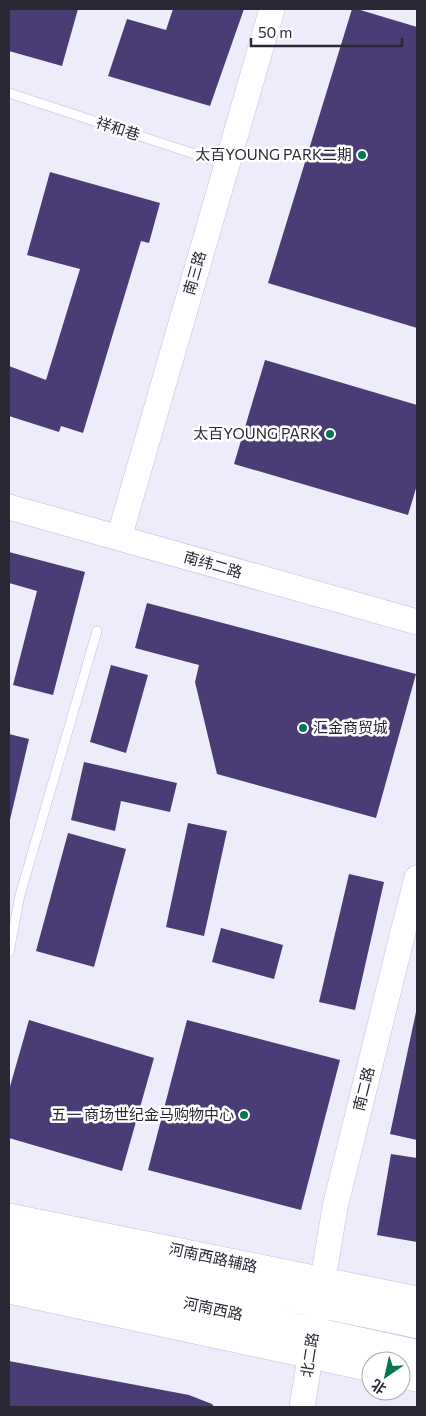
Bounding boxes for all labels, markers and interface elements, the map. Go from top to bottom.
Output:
scale bar [251,15,402,47]
text: 50 m [258,23,292,41]
street label: 祥和巷 [94,113,142,144]
place label: 太百YOUNG PARK二期 [195,145,352,163]
marker: 太百YOUNG PARK二期 [356,149,368,161]
street label: 南三路 [179,249,209,297]
place label: 太百YOUNG PARK [193,424,320,442]
marker: 太百YOUNG PARK [324,428,336,440]
street label: 南纬二路 [182,547,245,581]
place label: 汇金商贸城 [313,718,388,736]
marker: 汇金商贸城 [297,722,309,734]
street label: 南二路 [349,1065,377,1113]
place label: 五一 商场世纪金马购物中心 [51,1105,234,1123]
marker: 五一 商场世纪金马购物中心 [238,1109,250,1121]
street label: 河南西路辅路 [167,1239,259,1275]
street label: 河南西路 [182,1293,244,1323]
street label: 北二路 [297,1331,321,1378]
north arrow [361,1351,411,1401]
text: 北 [368,1376,389,1398]

